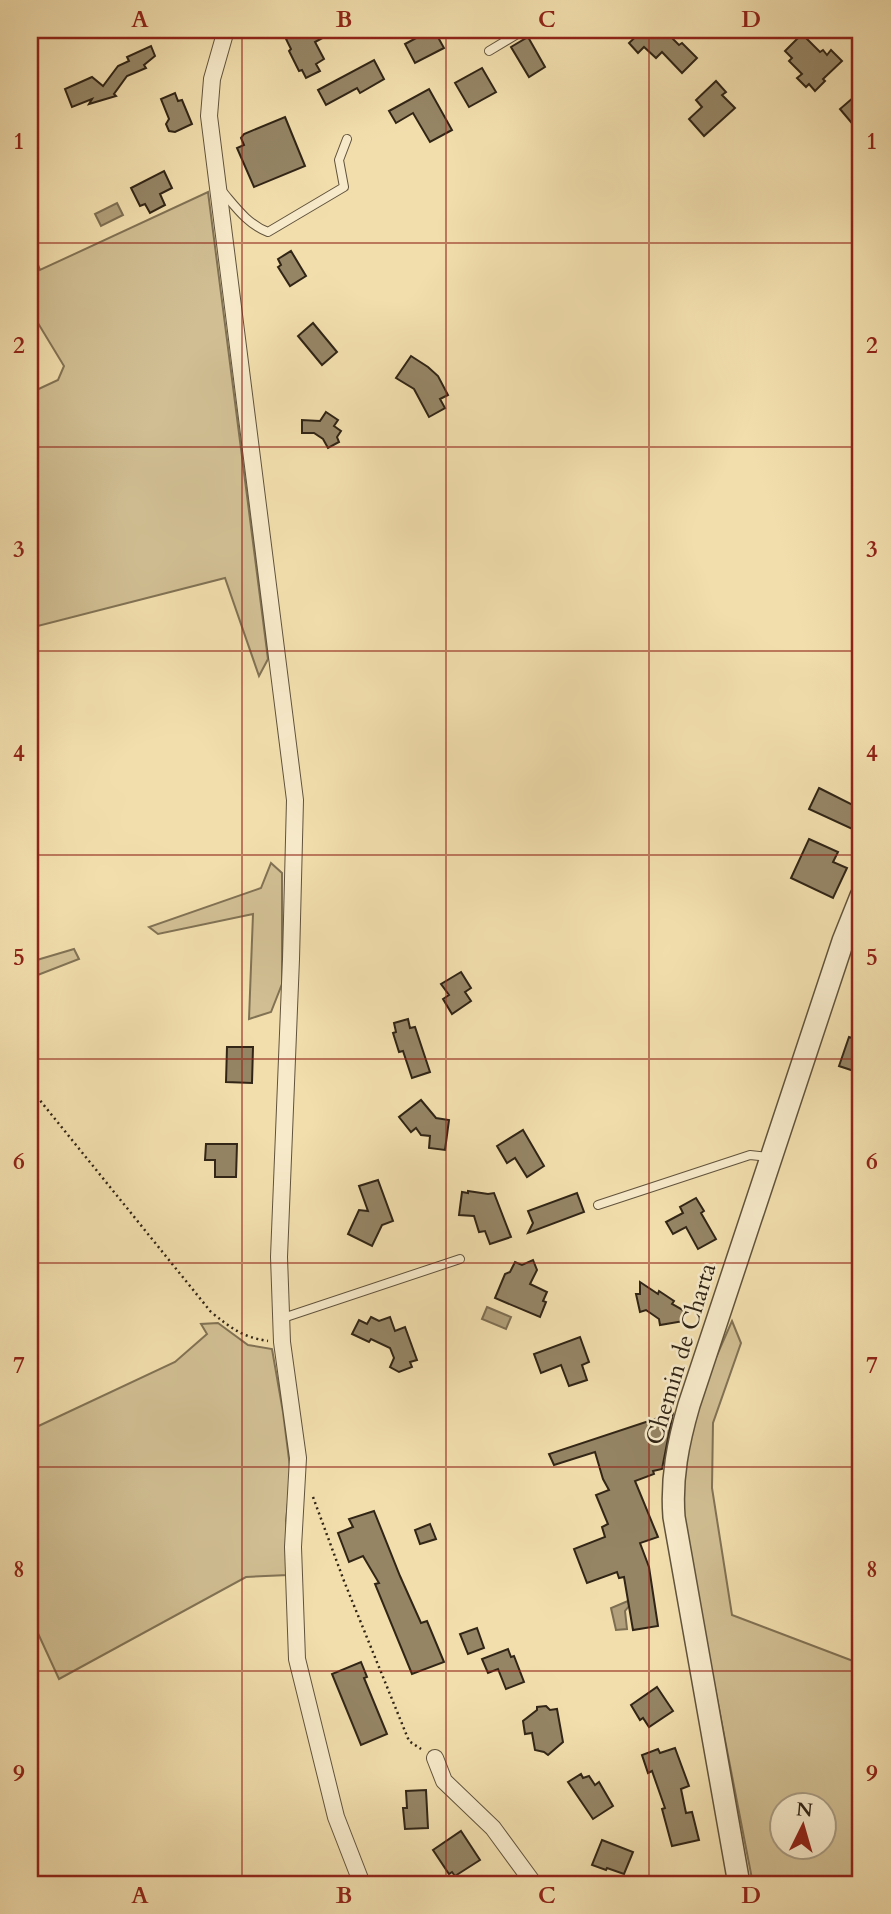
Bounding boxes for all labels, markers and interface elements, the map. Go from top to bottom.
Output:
text: A [131,4,149,35]
text: B [336,4,352,35]
text: C [538,4,556,35]
text: D [741,4,761,35]
text: 1 [13,126,25,157]
text: 1 [866,126,878,157]
text: 2 [13,330,25,361]
text: 2 [866,330,878,361]
text: 3 [13,534,25,565]
text: 3 [866,534,878,565]
text: 4 [13,738,25,769]
text: 4 [866,738,878,769]
text: 5 [13,942,25,973]
text: 5 [866,942,878,973]
text: 6 [13,1146,25,1177]
text: 6 [866,1146,878,1177]
street label: Chemin de Charta [638,1259,724,1449]
text: 7 [13,1350,25,1381]
text: 7 [866,1350,878,1381]
text: 8 [13,1554,25,1585]
text: 8 [866,1554,878,1585]
text: 9 [13,1758,25,1789]
text: 9 [866,1758,878,1789]
north arrow [768,1792,838,1862]
text: N [795,1796,814,1824]
text: A [131,1880,149,1911]
text: B [336,1880,352,1911]
text: C [538,1880,556,1911]
text: D [741,1880,761,1911]

